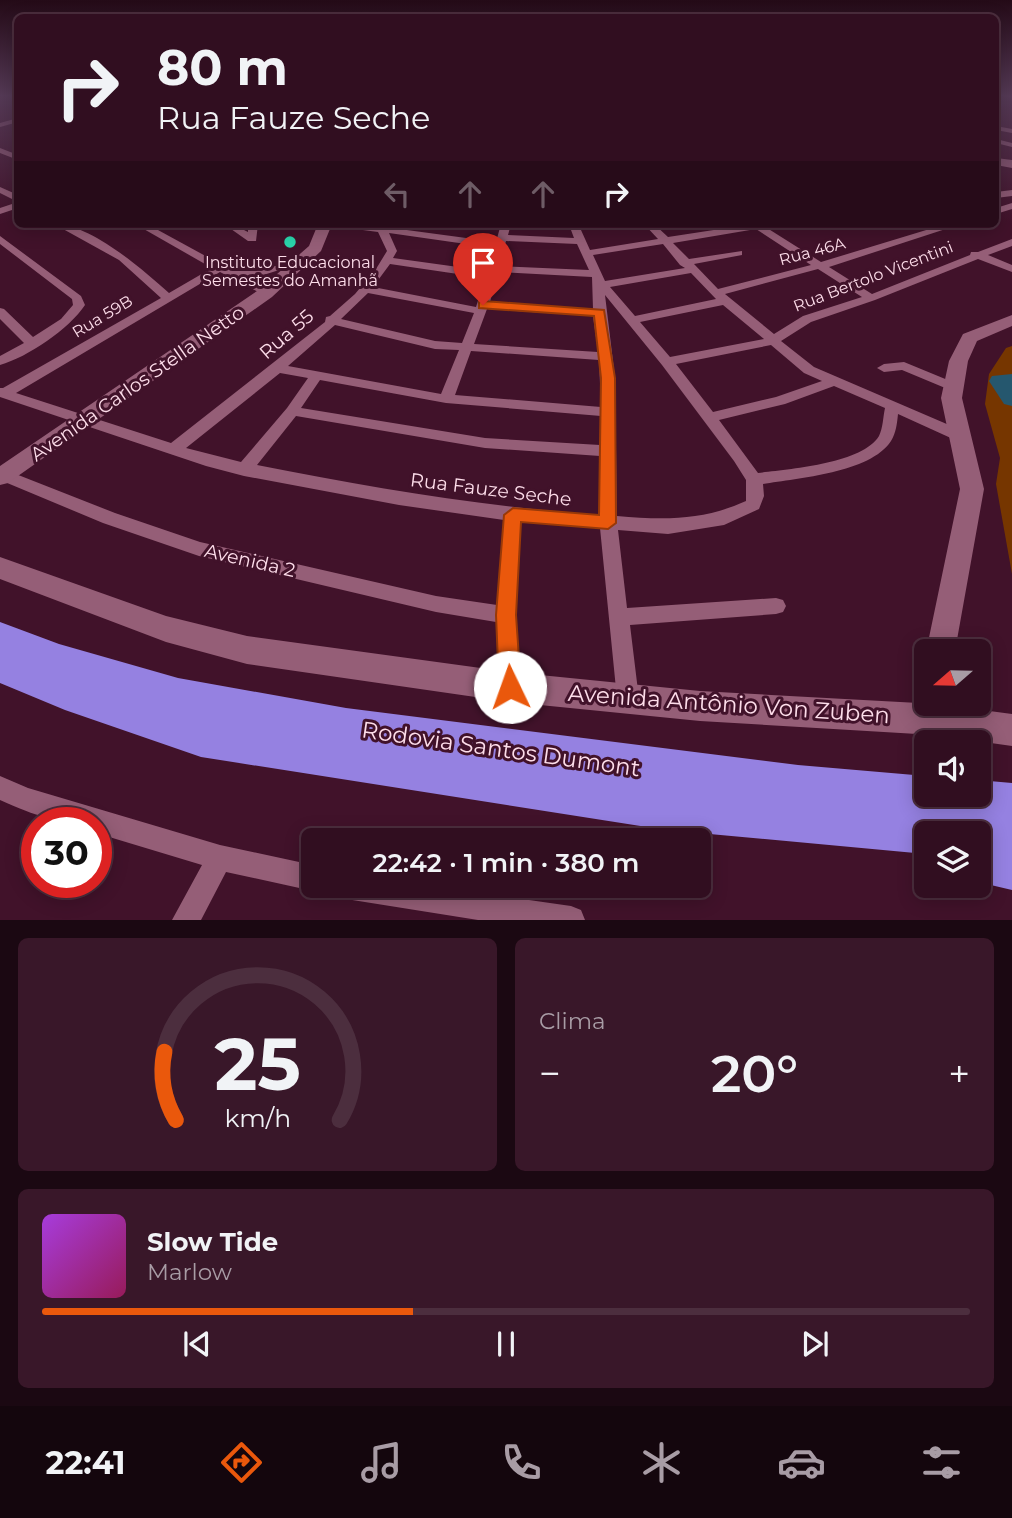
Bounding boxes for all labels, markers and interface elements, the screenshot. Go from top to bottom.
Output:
text: 80 m [157,38,288,97]
icon: right [42,42,133,133]
text: Rua Fauze Seche [157,98,430,137]
icon: left [378,175,416,213]
icon: ahead [451,175,489,213]
icon: ahead [524,175,562,213]
icon: right [597,175,635,213]
pin [453,233,513,305]
street label: Rua 46A [777,233,848,269]
marker: Instituto Educacional Semestes do Amanhã [282,234,298,250]
street label: Rua Bertolo Vicentini [791,237,956,316]
icon: arrive [464,244,502,282]
place label: Instituto Educacional Semestes do Amanhã [202,253,378,290]
street label: Rua 59B [69,291,136,342]
street label: Avenida Carlos Stella Netto [26,301,249,466]
street label: Rua 55 [255,305,318,364]
street label: Rua Fauze Seche [409,468,573,511]
street label: Avenida 2 [202,539,298,582]
north arrow [914,639,990,716]
map controls [914,639,991,898]
position arrow [473,650,547,724]
street label: Avenida Antônio Von Zuben [567,679,891,729]
street label: Rodovia Santos Dumont [360,716,642,782]
button: sound [914,730,991,807]
speed limit sign: 30 [21,807,112,898]
button: layers [914,821,991,898]
text: 22:42 · 1 min · 380 m [373,847,639,879]
text: Clima [539,1007,606,1035]
text: 25 [214,1021,301,1109]
text: 20° [711,1042,798,1105]
text: − [539,1050,561,1097]
text: + [948,1050,970,1097]
text: km/h [224,1103,291,1133]
text: Slow Tide [147,1226,278,1258]
text: Marlow [147,1258,232,1286]
icon: previous [178,1325,216,1363]
icon: pause [487,1325,525,1363]
icon: next [796,1325,834,1363]
icon: directions [217,1438,266,1487]
icon: music [357,1438,406,1487]
icon: phone [497,1438,546,1487]
icon: climate [637,1438,686,1487]
icon: car [777,1438,826,1487]
icon: filters [917,1438,966,1487]
text: 22:41 [46,1443,126,1482]

